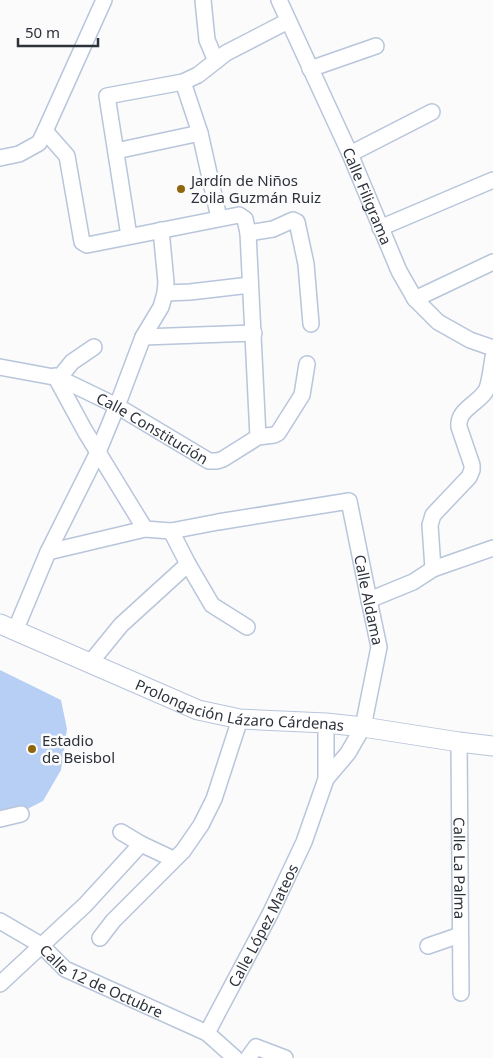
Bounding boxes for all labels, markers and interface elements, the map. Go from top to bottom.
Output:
scale bar [18,15,98,47]
text: 50 m [25,22,60,42]
street label: Calle Filigrama [338,144,397,247]
place label: Jardín de Niños Zoila Guzmán Ruiz [189,170,321,207]
marker: Jardín de Niños Zoila Guzmán Ruiz [175,183,187,195]
street label: Calle Constitución [93,388,212,468]
street label: Calle Aldama [350,553,388,647]
street label: Prolongación Lázaro Cárdenas [133,674,345,735]
place label: Estadio de Beisbol [42,730,115,767]
marker: Estadio de Beisbol [26,743,38,755]
street label: Calle La Palma [450,817,470,919]
street label: Calle López Mateos [223,860,302,990]
street label: Calle 12 de Octubre [36,940,166,1022]

